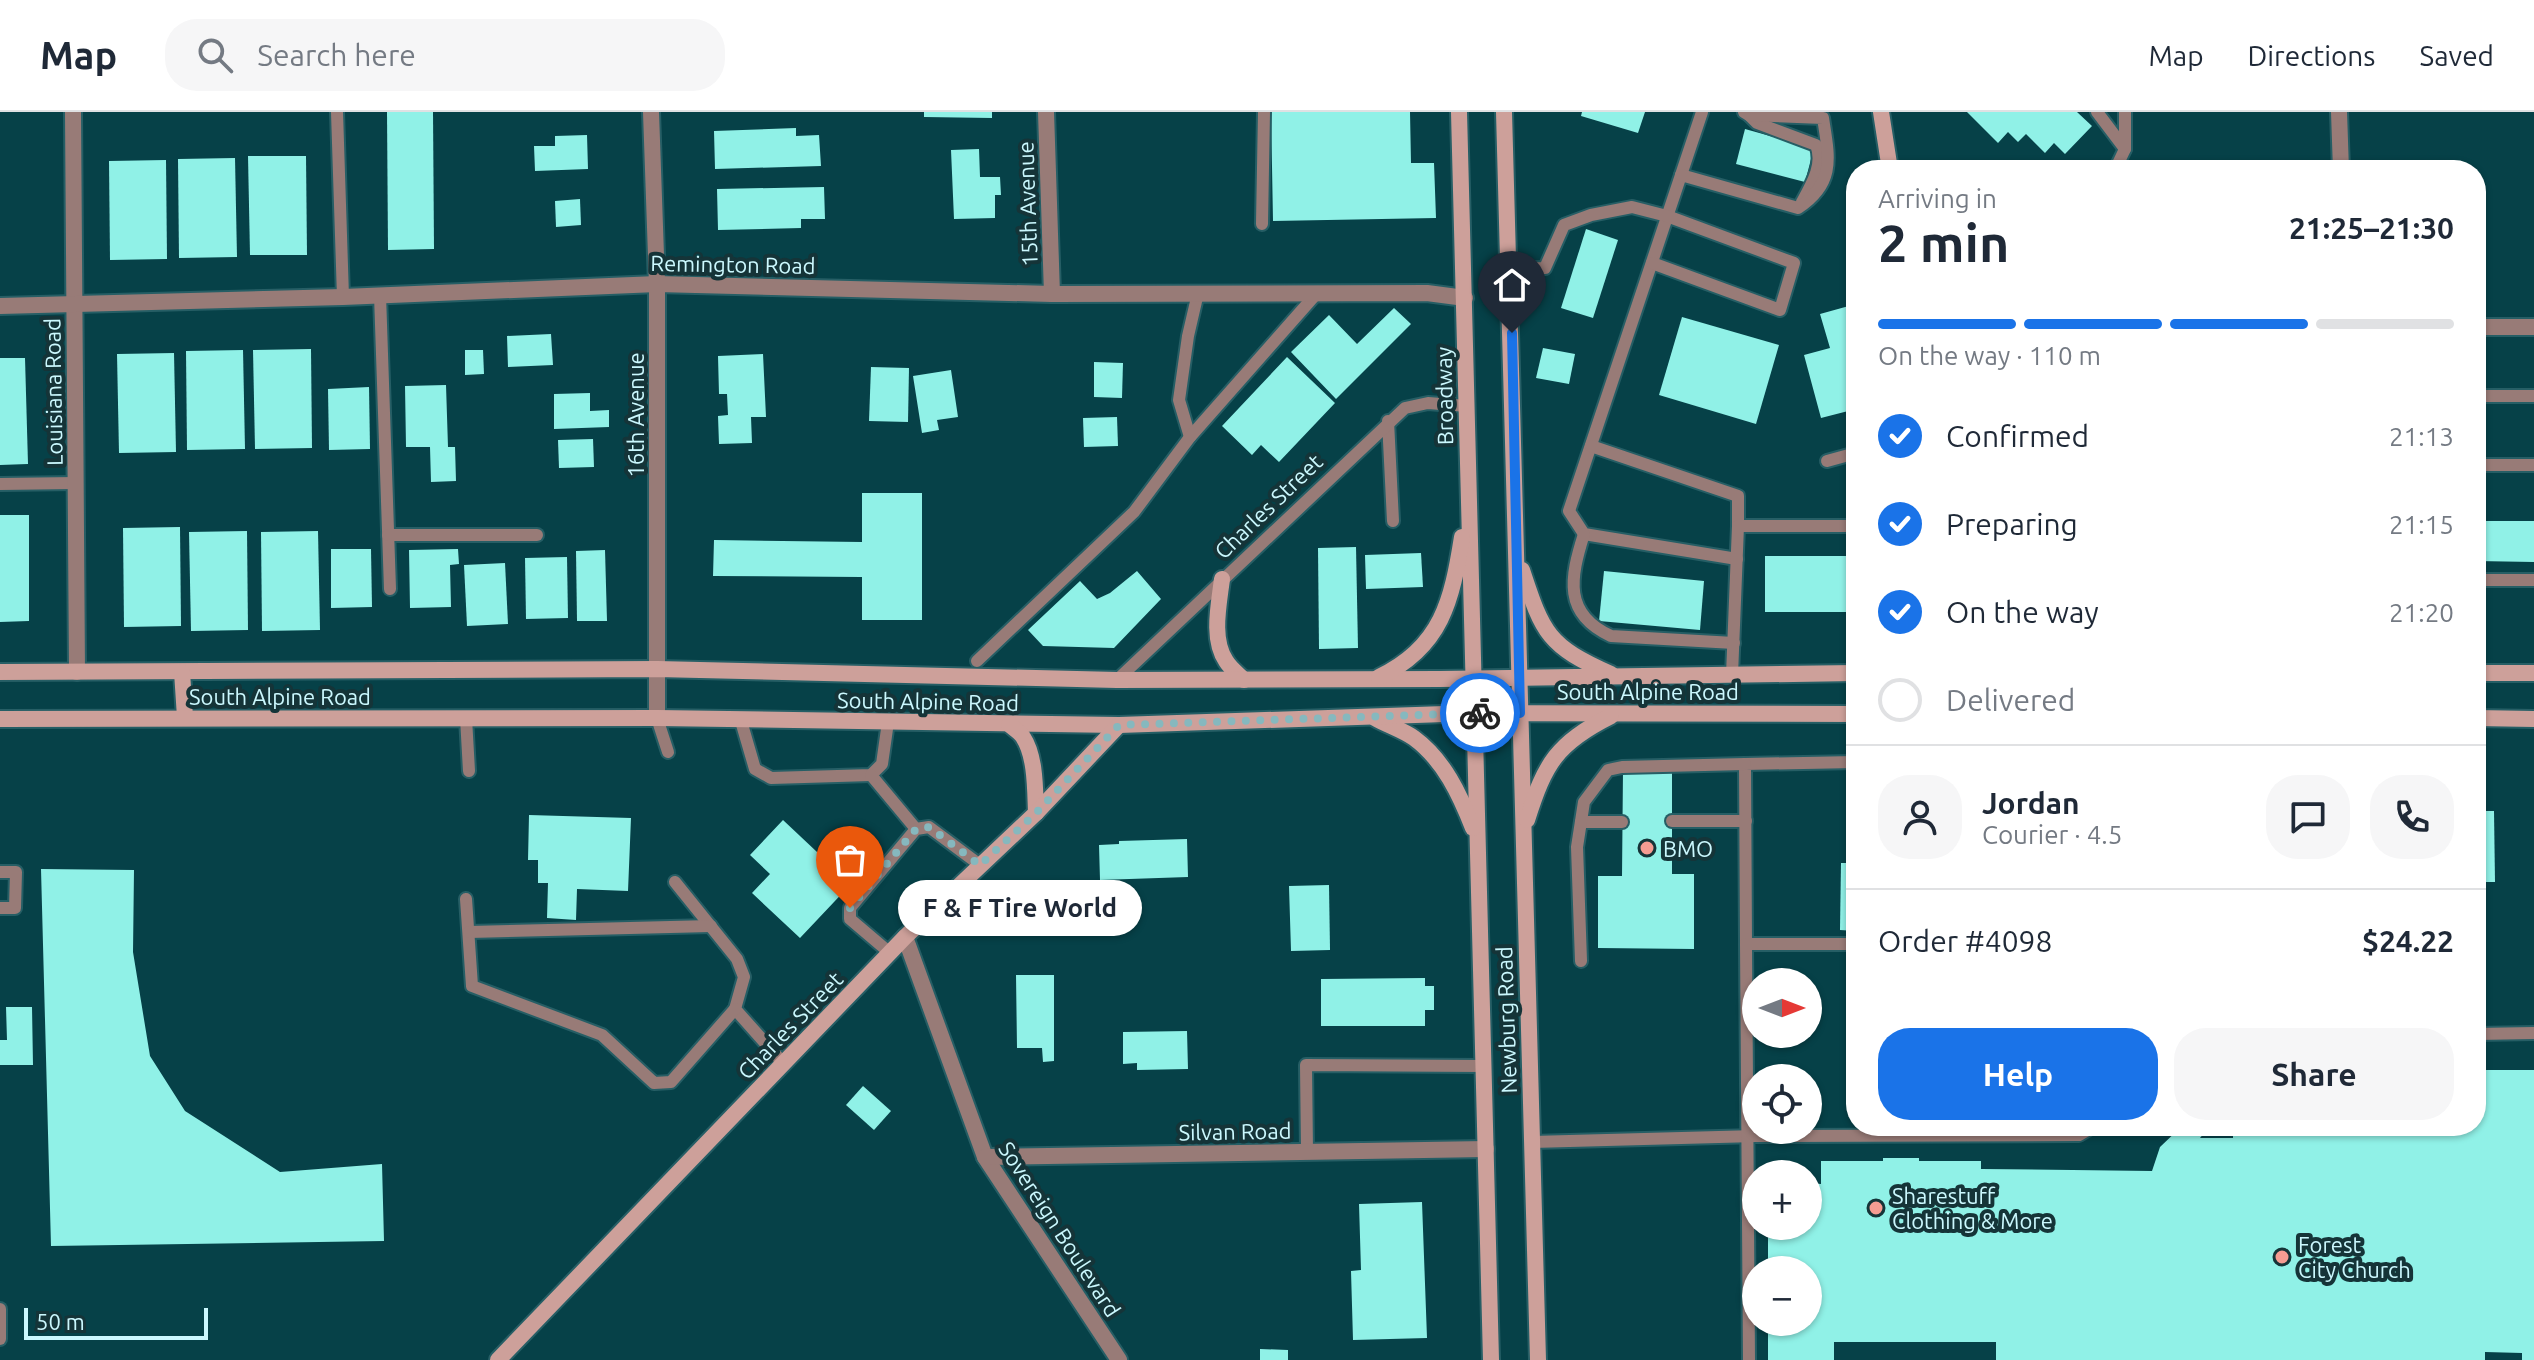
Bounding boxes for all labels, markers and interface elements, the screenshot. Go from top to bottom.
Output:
search box [165,19,725,91]
icon: search [193,33,237,77]
text: Map [40,34,117,76]
text: Search here [257,38,416,72]
text: Map [2148,40,2204,71]
text: Directions [2248,40,2375,71]
text: Saved [2419,40,2494,71]
street label: 15th Avenue [1012,141,1042,267]
text: Arriving in [1878,184,1997,213]
text: 21:25–21:30 [2289,211,2454,245]
text: 2 min [1878,214,2009,272]
street label: Remington Road [650,250,816,278]
pin [1478,251,1546,333]
icon: home [1490,263,1534,307]
street label: Louisiana Road [39,318,67,466]
text: On the way · 110 m [1878,341,2101,370]
street label: Broadway [1431,346,1457,445]
street label: 16th Avenue [623,352,648,478]
icon: check [1878,414,1922,458]
text: Confirmed [1946,419,2089,453]
text: 21:13 [2389,422,2454,451]
street label: Charles Street [1209,448,1327,563]
icon: check [1878,502,1922,546]
text: Preparing [1946,507,2078,541]
text: 21:15 [2389,510,2454,539]
icon: check [1878,590,1922,634]
text: On the way [1946,595,2099,629]
text: 21:20 [2389,598,2454,627]
courier [1440,673,1520,753]
street label: South Alpine Road [1557,679,1739,704]
text: Delivered [1946,683,2075,717]
street label: South Alpine Road [189,684,371,709]
street label: South Alpine Road [837,687,1019,715]
icon: bike [1458,691,1502,735]
button: person [1878,775,1962,859]
button: chat [2266,775,2350,859]
button: phone [2370,775,2454,859]
text: Jordan [1982,786,2080,820]
text: Courier · 4.5 [1982,820,2122,849]
pin [816,826,884,908]
place label: BMO [1663,836,1713,861]
icon: bag [828,838,872,882]
marker: BMO [1638,839,1656,857]
callout: F & F Tire World [898,880,1142,936]
text: F & F Tire World [923,893,1117,922]
text: Order #4098 [1878,924,2052,958]
text: $24.22 [2362,924,2454,958]
street label: Newburg Road [1491,946,1521,1094]
street label: Charles Street [733,966,848,1084]
north arrow [1742,968,1822,1048]
map controls [1742,968,1822,1336]
button: Help [1878,1028,2158,1120]
button: Share [2174,1028,2454,1120]
button: locate [1742,1064,1822,1144]
street label: Silvan Road [1178,1118,1292,1144]
street label: Sovereign Boulevard [994,1137,1126,1321]
button: + [1742,1160,1822,1240]
place label: Sharestuff Clothing & More [1892,1183,2053,1233]
marker: Sharestuff Clothing & More [1867,1199,1885,1217]
place label: Forest City Church [2298,1232,2411,1282]
marker: Forest City Church [2273,1248,2291,1266]
button: − [1742,1256,1822,1336]
scale bar [24,1304,208,1340]
text: 50 m [36,1309,85,1334]

